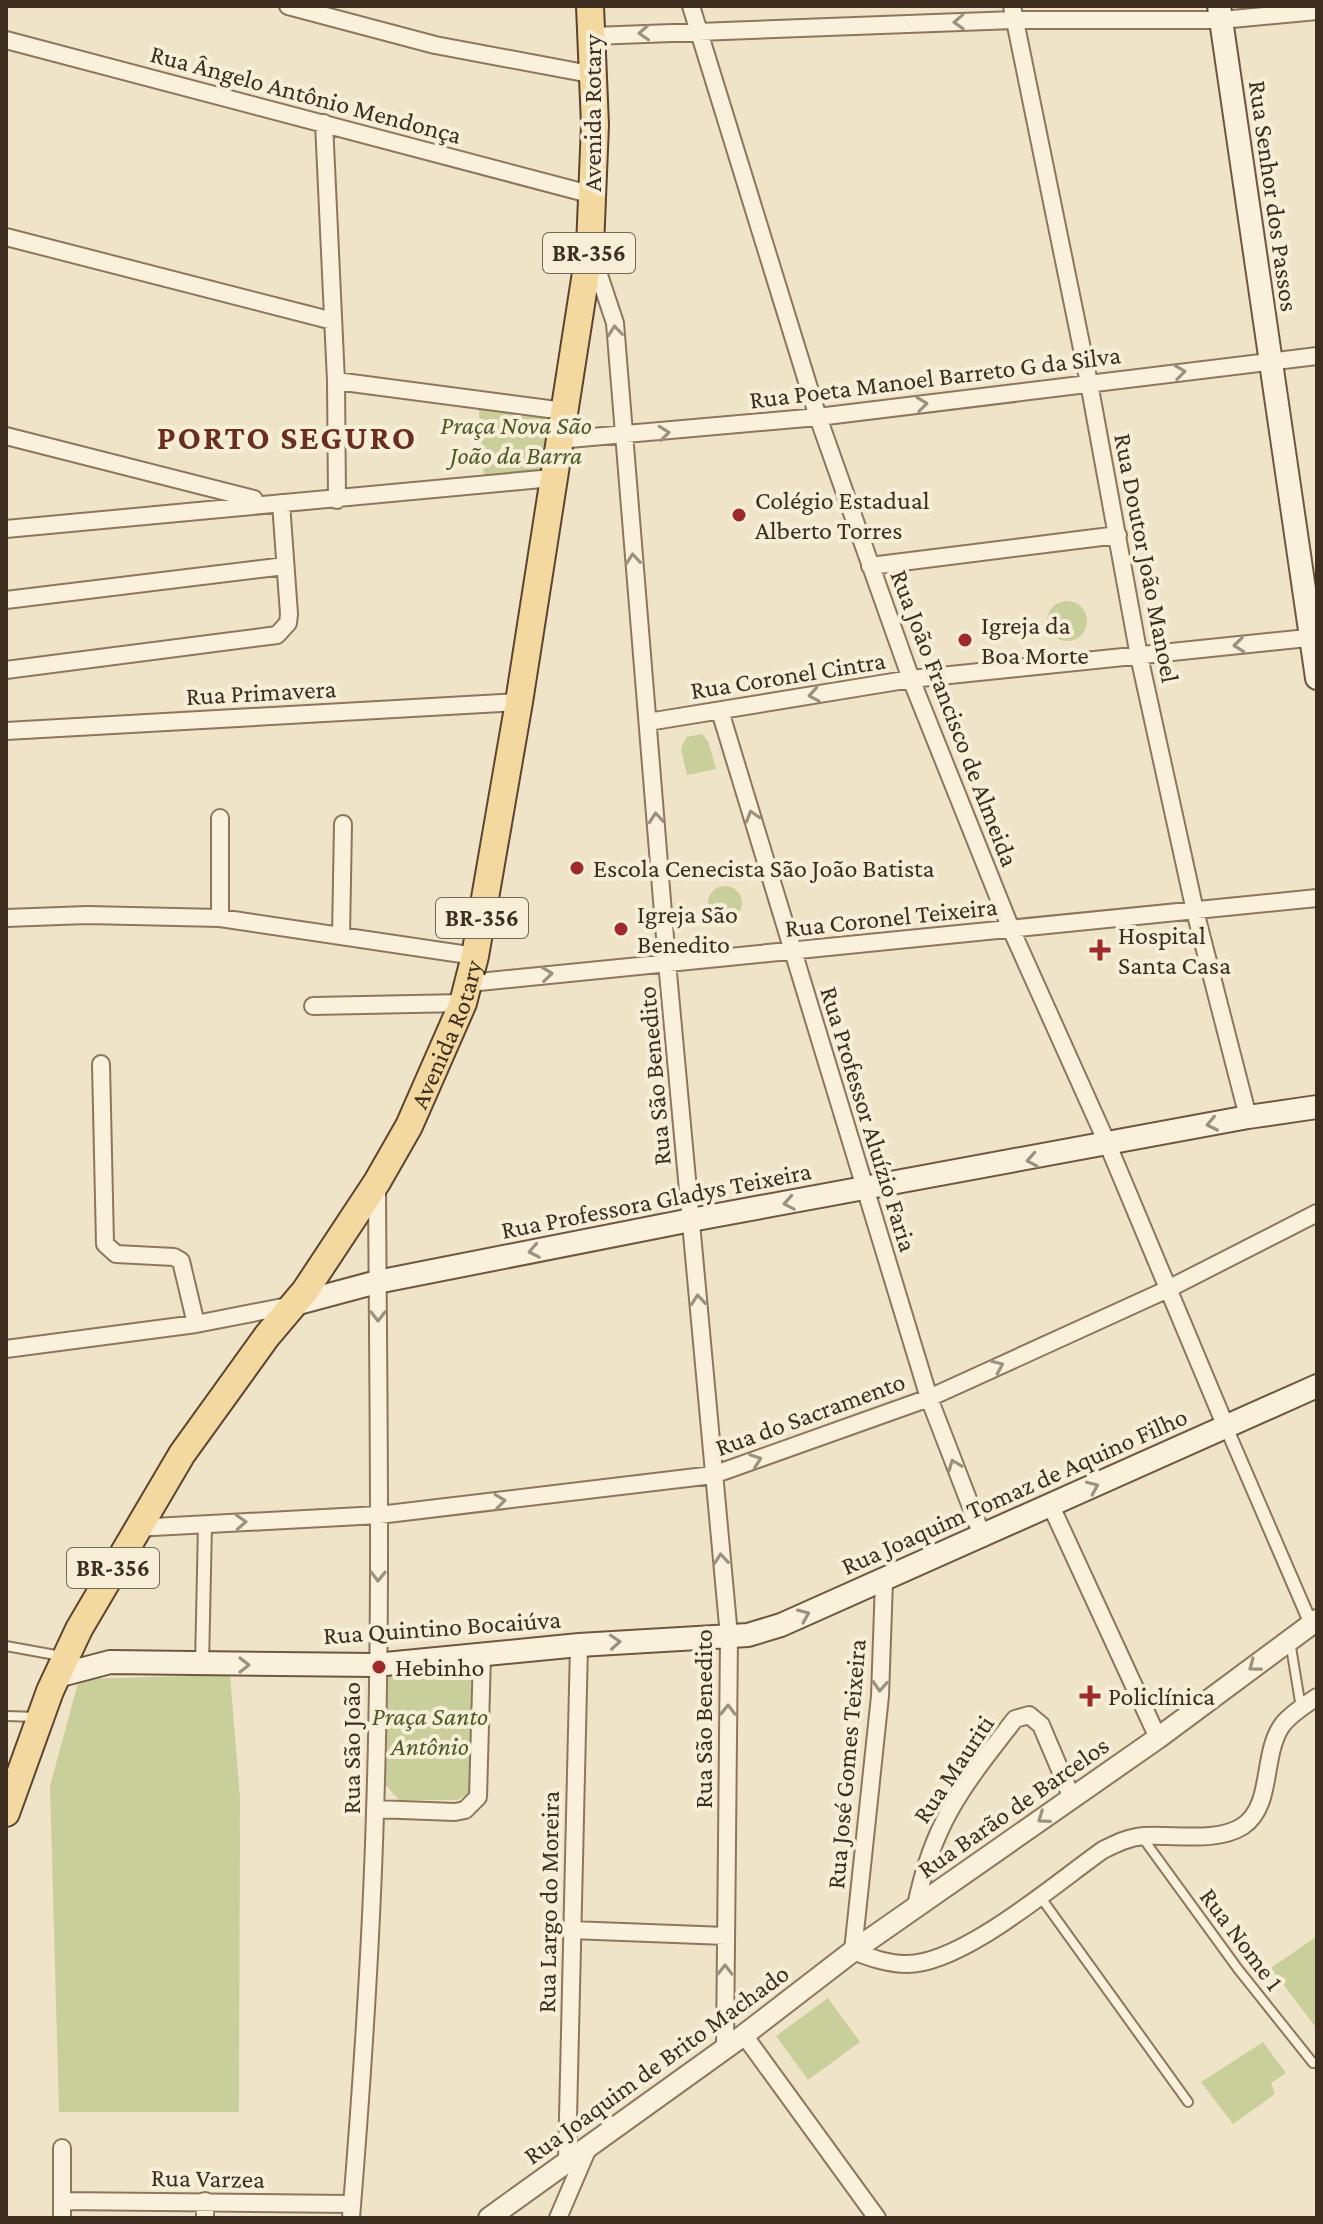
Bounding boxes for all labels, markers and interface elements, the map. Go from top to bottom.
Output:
one-way arrow [952,13,965,30]
one-way arrow [637,25,650,42]
street label: Avenida Rotary [578,33,607,192]
street label: Rua Ângelo Antônio Mendonça [147,39,465,150]
street label: Rua Senhor dos Passos [1243,79,1304,314]
road number: BR-356 [543,233,635,273]
one-way arrow [607,324,624,337]
street label: Rua Poeta Manoel Barreto G da Silva [748,340,1122,415]
one-way arrow [1173,364,1187,381]
one-way arrow [915,396,929,413]
park label: Praça Nova São João da Barra [440,411,592,470]
district label: PORTO SEGURO [157,419,417,456]
one-way arrow [658,424,671,441]
street label: Rua Doutor João Manoel [1108,431,1185,685]
place label: Colégio Estadual Alberto Torres [755,486,930,545]
marker: Colégio Estadual Alberto Torres [730,506,748,524]
one-way arrow [625,552,642,565]
street label: Rua João Francisco de Almeida [885,566,1025,871]
place label: Igreja da Boa Morte [981,611,1089,670]
marker: Igreja da Boa Morte [956,631,974,649]
one-way arrow [1232,637,1245,654]
street label: Rua Coronel Cintra [688,646,888,705]
street label: Rua Primavera [185,674,337,711]
one-way arrow [808,686,821,703]
one-way arrow [745,810,761,823]
one-way arrow [648,811,665,824]
place label: Escola Cenecista São João Batista [593,854,935,883]
marker: Escola Cenecista São João Batista [568,859,586,877]
street label: Rua Coronel Teixeira [783,892,999,943]
road number: BR-356 [436,898,528,938]
place label: Igreja São Benedito [637,900,738,959]
marker: Igreja São Benedito [612,920,630,938]
place label: Hospital Santa Casa [1118,921,1231,980]
marker: Hospital Santa Casa [1089,939,1111,961]
street label: Avenida Rotary [404,956,489,1113]
one-way arrow [541,966,554,983]
street label: Rua Professor Aluízio Faria [814,983,923,1255]
street label: Rua São Benedito [632,985,677,1167]
one-way arrow [1206,1115,1220,1132]
one-way arrow [1025,1150,1038,1167]
street label: Rua Professora Gladys Teixeira [499,1156,814,1245]
one-way arrow [782,1194,796,1211]
one-way arrow [527,1242,540,1259]
one-way arrow [689,1293,706,1306]
one-way arrow [369,1310,387,1323]
one-way arrow [990,1360,1005,1376]
street label: Rua do Sacramento [711,1367,909,1462]
street label: Rua Joaquim Tomaz de Aquino Filho [837,1402,1192,1581]
one-way arrow [748,1454,762,1470]
one-way arrow [948,1459,964,1473]
one-way arrow [1084,1481,1099,1497]
one-way arrow [494,1492,507,1509]
one-way arrow [235,1514,248,1531]
road number: BR-356 [67,1548,159,1588]
one-way arrow [713,1552,730,1565]
one-way arrow [369,1570,386,1583]
street label: Rua Quintino Bocaiúva [322,1605,562,1650]
one-way arrow [796,1609,810,1625]
street label: Rua São Benedito [689,1629,718,1809]
one-way arrow [609,1634,622,1651]
street label: Rua José Gomes Teixeira [821,1638,872,1890]
place label: Hebinho [395,1653,484,1682]
one-way arrow [238,1656,251,1674]
one-way arrow [1249,1657,1263,1671]
marker: Hebinho [370,1658,388,1676]
one-way arrow [871,1680,888,1693]
street label: Rua São João [337,1682,366,1814]
place label: Policlínica [1108,1682,1215,1711]
marker: Policlínica [1079,1685,1101,1707]
park label: Praça Santo Antônio [372,1702,488,1761]
one-way arrow [720,1703,737,1716]
street label: Rua Mauriti [907,1710,1000,1829]
street label: Rua Barão de Barcelos [912,1731,1114,1884]
street label: Rua Largo do Moreira [532,1791,565,2013]
one-way arrow [1038,1808,1052,1823]
street label: Rua Nome 1 [1194,1882,1289,1996]
street label: Rua Joaquim de Brito Machado [518,1959,794,2170]
one-way arrow [716,1963,734,1976]
street label: Rua Varzea [151,2163,265,2194]

